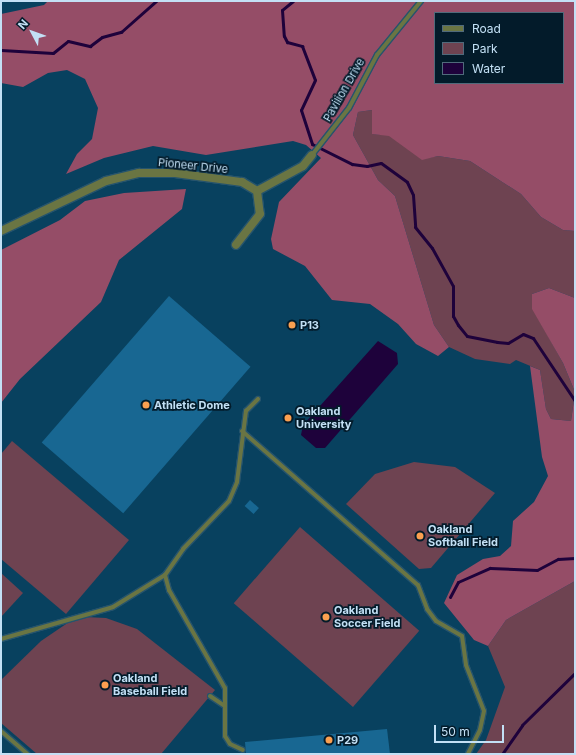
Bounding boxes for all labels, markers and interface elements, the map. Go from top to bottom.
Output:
north arrow [12,12,52,52]
legend [434,12,564,84]
text: N [15,16,31,32]
text: Road [472,21,501,36]
text: Park [472,41,498,56]
street label: Pavilion Drive [321,56,367,124]
text: Water [472,61,505,76]
street label: Pioneer Drive [157,156,229,176]
place label: P13 [300,318,319,332]
marker: P13 [287,320,297,330]
place label: Athletic Dome [154,398,230,412]
marker: Athletic Dome [141,400,151,410]
place label: Oakland University [296,405,351,431]
marker: Oakland University [283,413,293,423]
place label: Oakland Softball Field [428,523,498,549]
marker: Oakland Softball Field [415,531,425,541]
place label: Oakland Soccer Field [334,604,400,630]
marker: Oakland Soccer Field [321,612,331,622]
place label: Oakland Baseball Field [113,672,187,698]
marker: Oakland Baseball Field [100,680,110,690]
scale bar [436,717,506,743]
text: 50 m [441,724,470,739]
place label: P29 [337,733,358,747]
marker: P29 [324,735,334,745]

